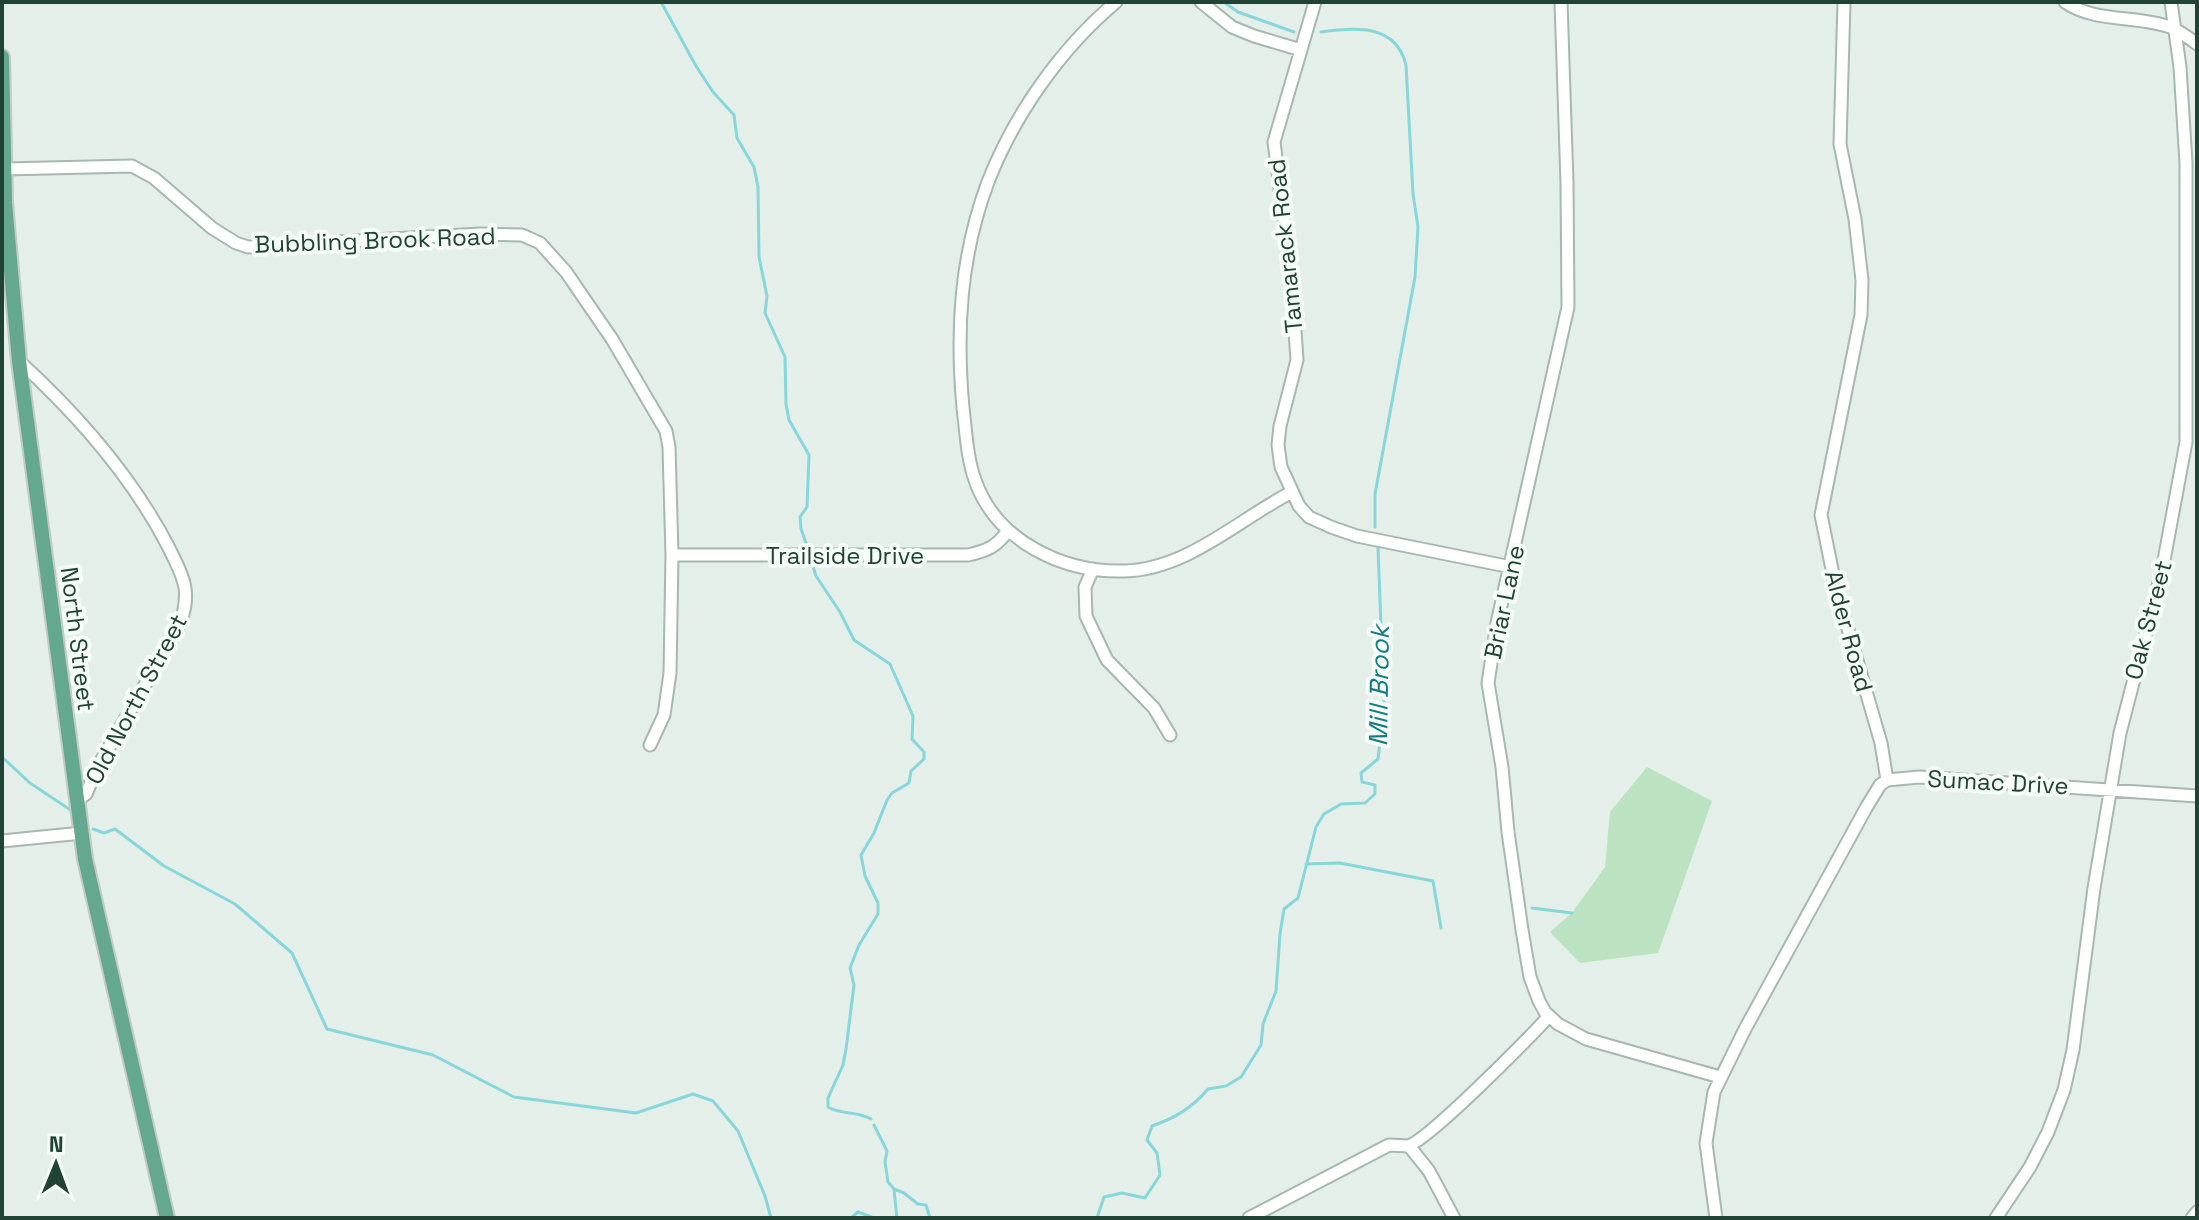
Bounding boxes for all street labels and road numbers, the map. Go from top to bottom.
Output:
street label: Tamarack Road [1260,157,1310,335]
street label: Bubbling Brook Road [254,220,496,260]
street label: Trailside Drive [766,540,924,571]
street label: Briar Lane [1477,542,1531,662]
street label: Oak Street [2117,557,2179,683]
street label: North Street [54,565,102,713]
street label: Alder Road [1818,567,1880,695]
street label: Old North Street [78,608,194,790]
street label: Sumac Drive [1927,763,2069,801]

